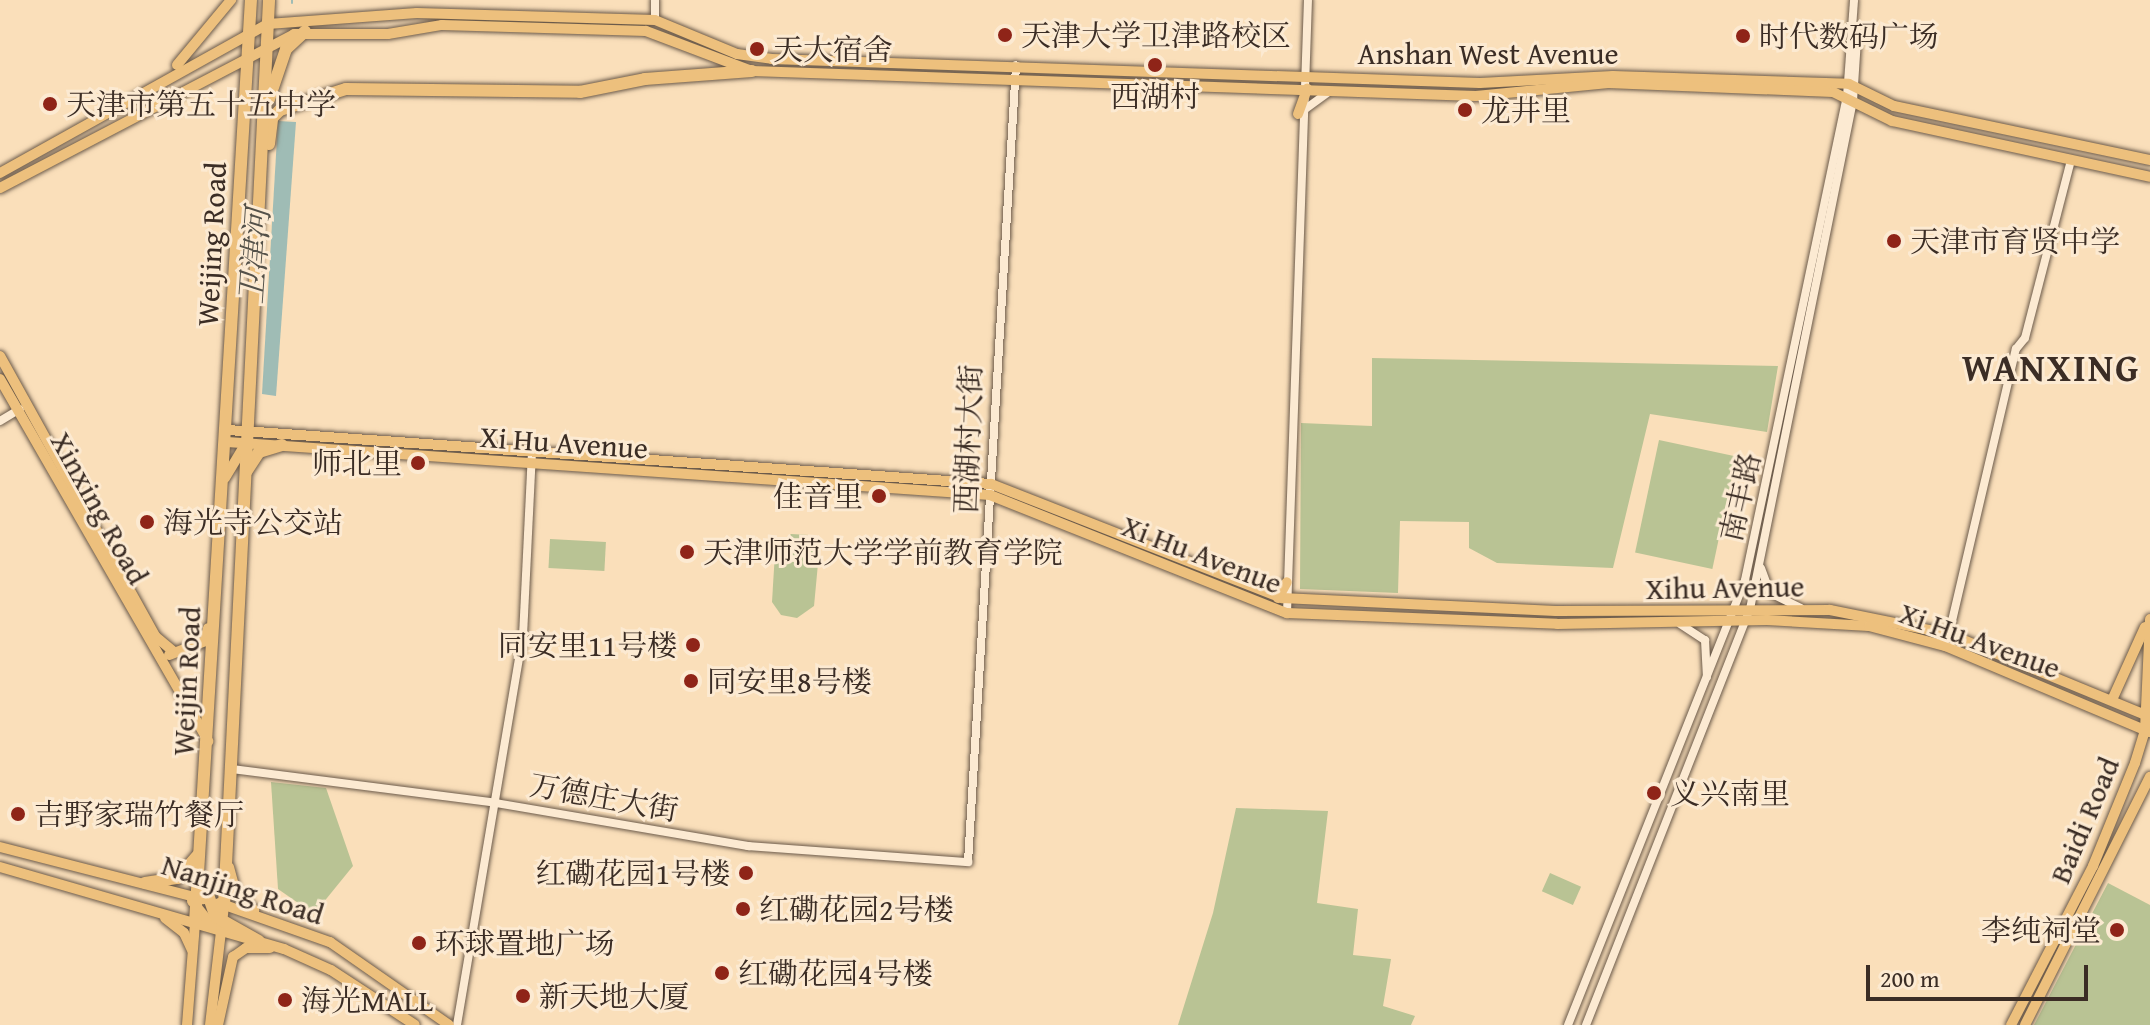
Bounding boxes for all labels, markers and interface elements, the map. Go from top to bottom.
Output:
place label: 天津大学卫津路校区 [1021,17,1291,53]
place label: 时代数码广场 [1759,18,1939,54]
marker: 天津大学卫津路校区 [996,26,1014,44]
marker: 时代数码广场 [1734,27,1752,45]
place label: 天大宿舍 [773,31,893,67]
street label: Anshan West Avenue [1357,35,1619,71]
marker: 天大宿舍 [748,40,766,58]
marker: 西湖村 [1146,56,1164,74]
place label: 西湖村 [1110,78,1200,114]
place label: 天津市第五十五中学 [66,86,336,122]
place label: 龙井里 [1481,92,1571,128]
marker: 天津市第五十五中学 [41,95,59,113]
marker: 龙井里 [1456,101,1474,119]
street label: Weijing Road [189,161,233,327]
water label: 卫津河 [232,207,278,305]
place label: 天津市育贤中学 [1910,223,2120,259]
marker: 天津市育贤中学 [1885,232,1903,250]
district label: WANXING [1962,345,2140,391]
street label: 西湖村大街 [947,363,989,515]
street label: Xi Hu Avenue [479,418,649,466]
street label: Xinxing Road [43,425,157,591]
place label: 师北里 [312,445,402,481]
street label: 南丰路 [1712,449,1768,545]
marker: 师北里 [409,454,427,472]
place label: 佳音里 [773,478,863,514]
marker: 佳音里 [870,487,888,505]
place label: 海光寺公交站 [163,504,343,540]
street label: Xi Hu Avenue [1117,507,1287,601]
marker: 海光寺公交站 [138,513,156,531]
place label: 天津师范大学学前教育学院 [703,534,1063,570]
marker: 天津师范大学学前教育学院 [678,543,696,561]
street label: Xihu Avenue [1645,568,1805,606]
street label: Xi Hu Avenue [1895,594,2065,686]
street label: Weijin Road [164,605,208,757]
place label: 同安里11号楼 [498,627,677,663]
marker: 同安里11号楼 [684,636,702,654]
place label: 同安里8号楼 [707,663,871,699]
marker: 同安里8号楼 [682,672,700,690]
street label: Baidi Road [2041,752,2127,888]
street label: 万德庄大街 [527,766,681,828]
place label: 义兴南里 [1670,775,1790,811]
marker: 义兴南里 [1645,784,1663,802]
place label: 吉野家瑞竹餐厅 [34,796,244,832]
marker: 吉野家瑞竹餐厅 [9,805,27,823]
street label: Nanjing Road [157,846,329,932]
place label: 红磡花园1号楼 [536,855,730,891]
marker: 红磡花园1号楼 [737,864,755,882]
place label: 红磡花园2号楼 [759,891,953,927]
marker: 红磡花园2号楼 [734,900,752,918]
place label: 李纯祠堂 [1981,912,2101,948]
marker: 李纯祠堂 [2108,921,2126,939]
place label: 环球置地广场 [435,925,615,961]
marker: 环球置地广场 [410,934,428,952]
scale bar [1870,949,2092,999]
place label: 红磡花园4号楼 [738,955,932,991]
text: 200 m [1880,961,1940,996]
marker: 红磡花园4号楼 [713,964,731,982]
place label: 新天地大厦 [539,978,689,1014]
place label: 海光MALL [301,982,433,1018]
marker: 新天地大厦 [514,987,532,1005]
marker: 海光MALL [276,991,294,1009]

